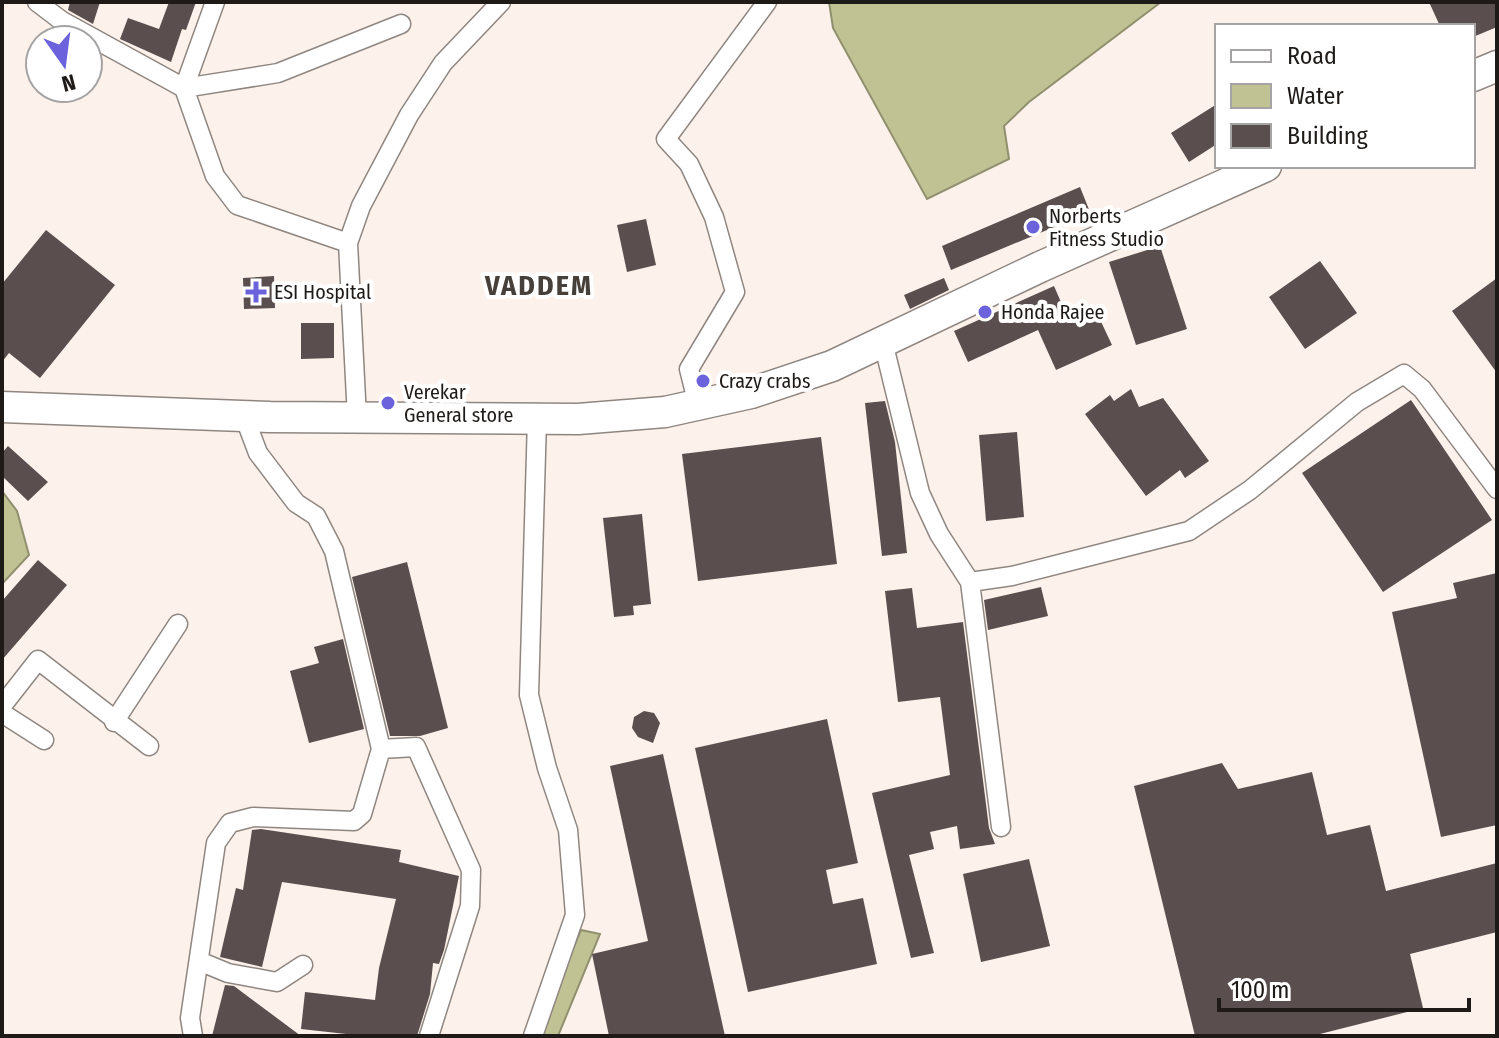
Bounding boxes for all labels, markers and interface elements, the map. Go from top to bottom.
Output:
north arrow [24,24,104,104]
legend [1215,24,1475,168]
text: Road [1287,42,1337,70]
text: N [59,68,78,98]
text: Water [1287,82,1344,110]
text: Building [1287,122,1369,150]
place label: Norberts Fitness Studio [1049,204,1164,251]
marker: Norberts Fitness Studio [1024,218,1042,236]
district label: VADDEM [484,269,593,302]
place label: ESI Hospital [274,280,371,304]
marker: ESI Hospital [245,281,267,303]
place label: Honda Rajee [1001,300,1105,324]
marker: Honda Rajee [976,303,994,321]
place label: Crazy crabs [719,369,810,393]
marker: Crazy crabs [694,372,712,390]
place label: Verekar General store [404,380,513,427]
marker: Verekar General store [379,394,397,412]
scale bar [1219,962,1469,1012]
text: 100 m [1231,976,1289,1004]

